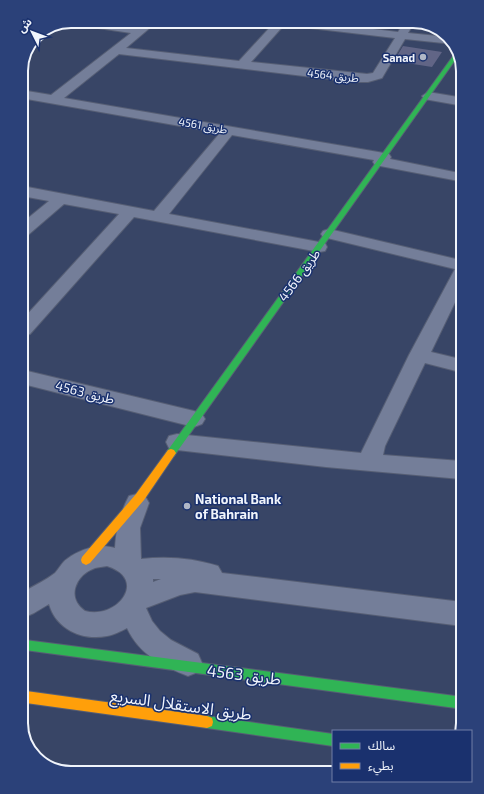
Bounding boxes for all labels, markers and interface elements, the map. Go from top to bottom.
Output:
north arrow [12,12,52,52]
text: ش [14,15,35,36]
place label: Sanad [383,51,415,64]
marker: Sanad [418,52,428,62]
street label: طريق 4564 [306,66,359,85]
street label: طريق 4561 [177,114,228,137]
street label: طريق 4566 [275,246,324,305]
street label: طريق 4563 [53,377,116,408]
place label: National Bank of Bahrain [195,491,282,522]
marker: National Bank of Bahrain [182,501,192,511]
street label: طريق 4563 [206,660,282,690]
street label: طريق الاستقلال السريع [109,685,253,727]
legend [332,730,472,782]
text: سالك [368,738,395,752]
text: بطيء [368,758,394,776]

